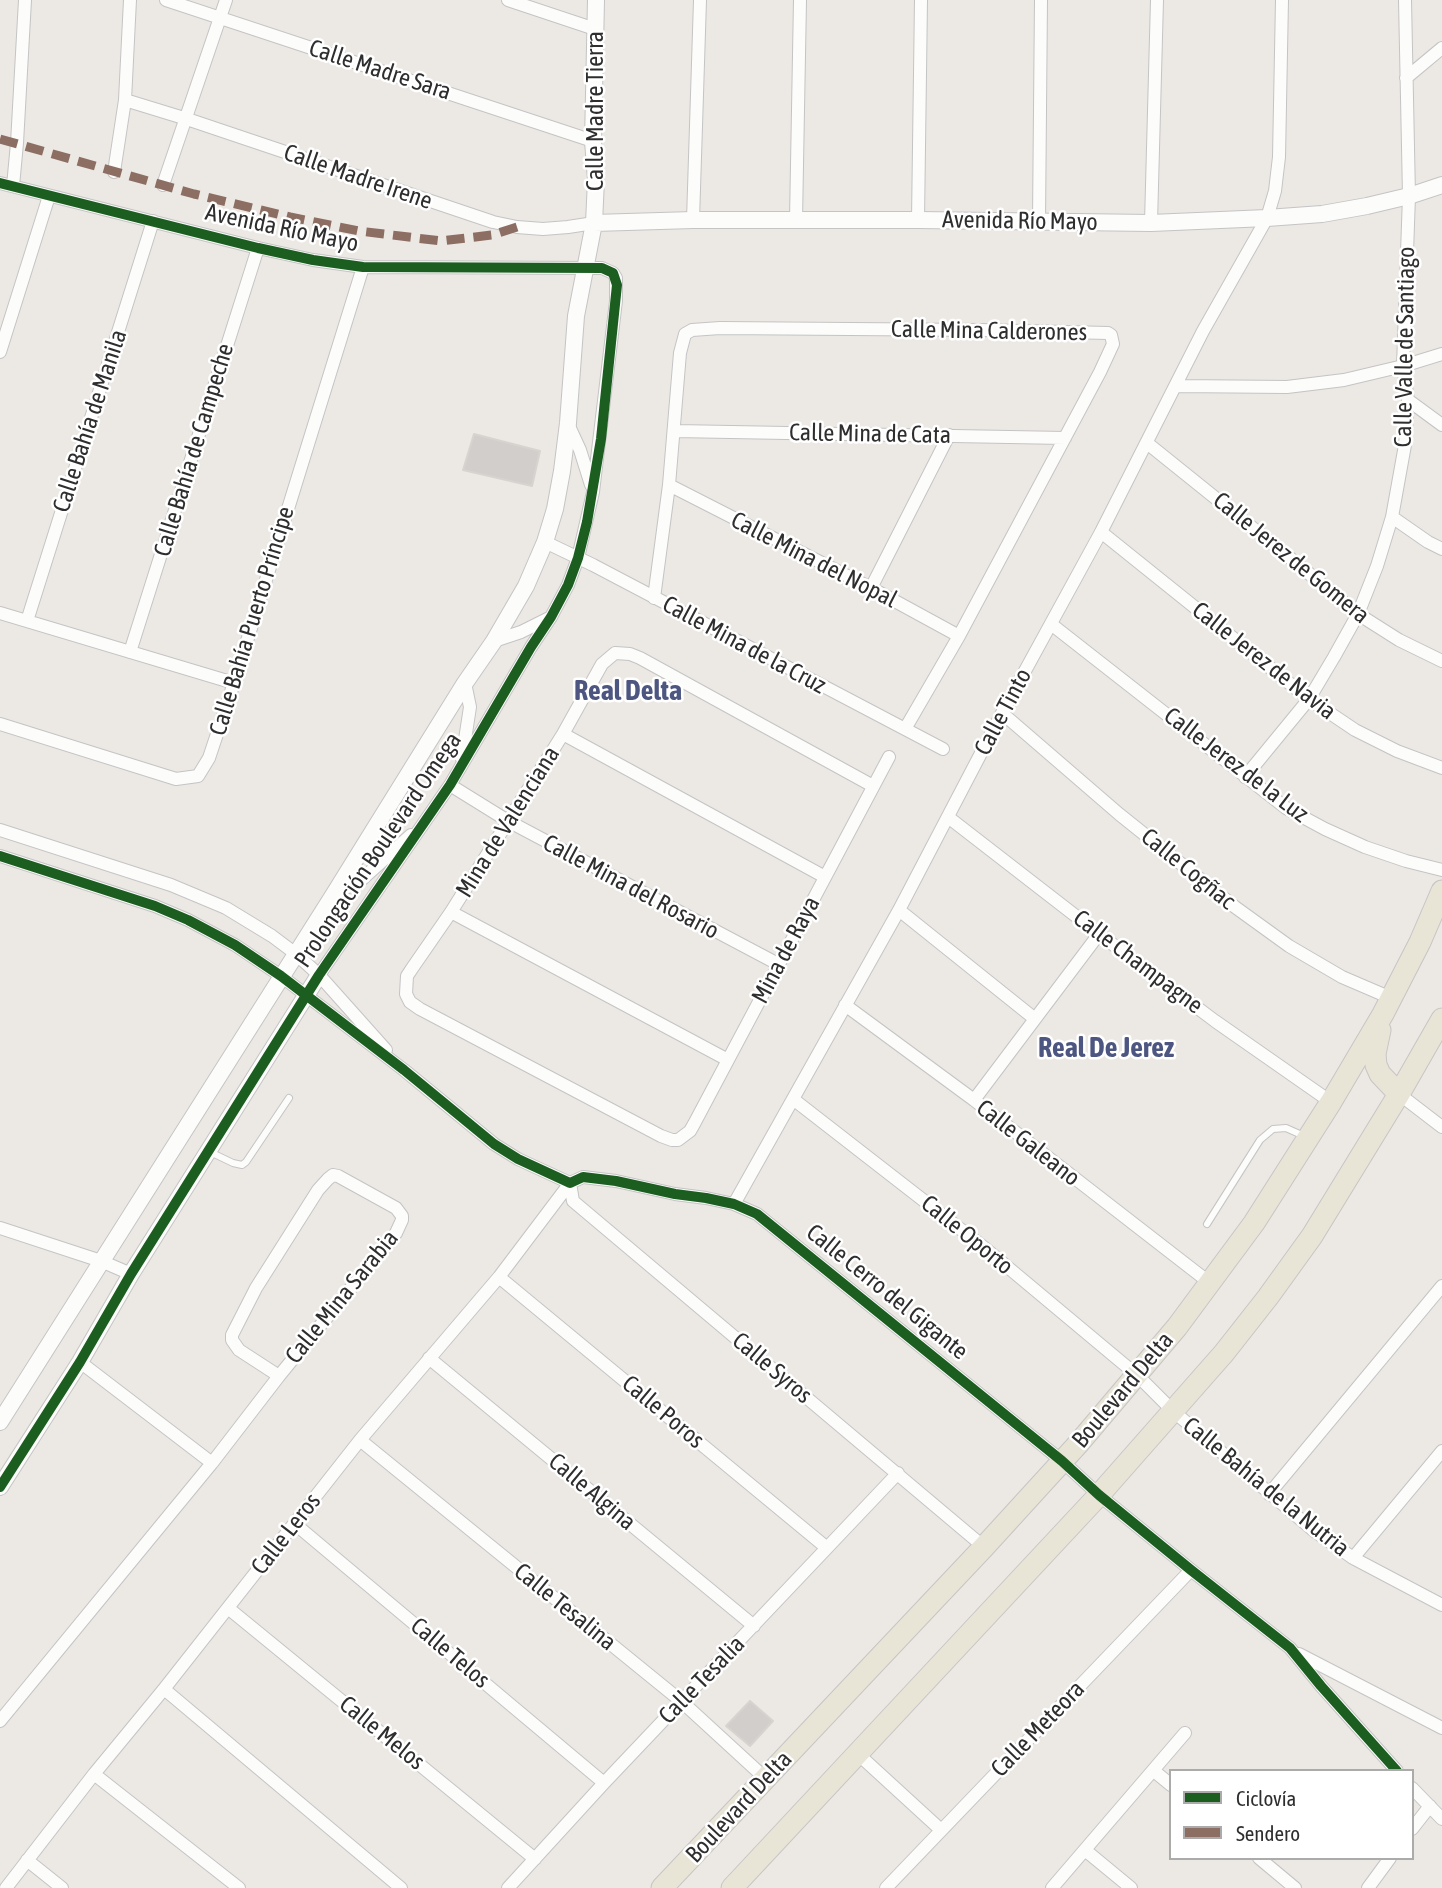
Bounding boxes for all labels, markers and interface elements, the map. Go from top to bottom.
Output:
street label: Calle Madre Tierra [581,31,609,191]
street label: Calle Madre Sara [305,34,455,106]
street label: Calle Madre Irene [280,138,436,216]
street label: Avenida Río Mayo [203,198,361,258]
street label: Avenida Río Mayo [942,205,1098,237]
street label: Calle Valle de Santiago [1389,246,1421,448]
street label: Calle Mina Calderones [891,315,1087,347]
street label: Calle Bahía de Manila [47,326,133,516]
street label: Calle Bahía de Campeche [148,340,240,560]
street label: Calle Mina de Cata [789,418,951,450]
street label: Calle Jerez de Gomera [1207,486,1375,630]
street label: Calle Bahía Puerto Príncipe [203,503,301,739]
street label: Calle Mina del Nopal [726,506,902,614]
street label: Calle Mina de la Cruz [657,590,831,700]
street label: Calle Jerez de Navia [1186,596,1342,726]
street label: Calle Tinto [968,664,1038,760]
district label: Real Delta [574,674,682,708]
street label: Calle Jerez de la Luz [1158,701,1314,829]
street label: Prolongación Boulevard Omega [288,727,468,973]
street label: Mina de Valenciana [450,741,566,903]
street label: Calle Cogñac [1135,822,1241,916]
street label: Calle Mina del Rosario [538,829,724,945]
street label: Mina de Raya [746,891,826,1009]
street label: Calle Champagne [1067,904,1209,1020]
district label: Real De Jerez [1038,1031,1174,1065]
street label: Calle Galeano [970,1094,1086,1192]
street label: Calle Oporto [915,1189,1019,1281]
street label: Calle Cerro del Gigante [800,1218,974,1366]
street label: Calle Mina Sarabia [279,1224,405,1370]
street label: Calle Syros [726,1326,818,1410]
street label: Boulevard Delta [1066,1326,1180,1454]
street label: Calle Poros [616,1369,710,1455]
street label: Calle Bahía de la Nutria [1177,1411,1355,1563]
street label: Calle Algina [543,1447,641,1537]
street label: Calle Leros [245,1487,327,1581]
street label: Calle Tesalina [508,1557,622,1657]
street label: Calle Telos [405,1612,495,1694]
street label: Calle Tesalia [653,1630,751,1730]
street label: Calle Meteora [985,1675,1091,1783]
street label: Calle Melos [334,1690,430,1776]
street label: Boulevard Delta [680,1745,798,1869]
legend [1169,1769,1414,1860]
text: Ciclovía [1236,1786,1296,1810]
text: Sendero [1236,1821,1300,1845]

